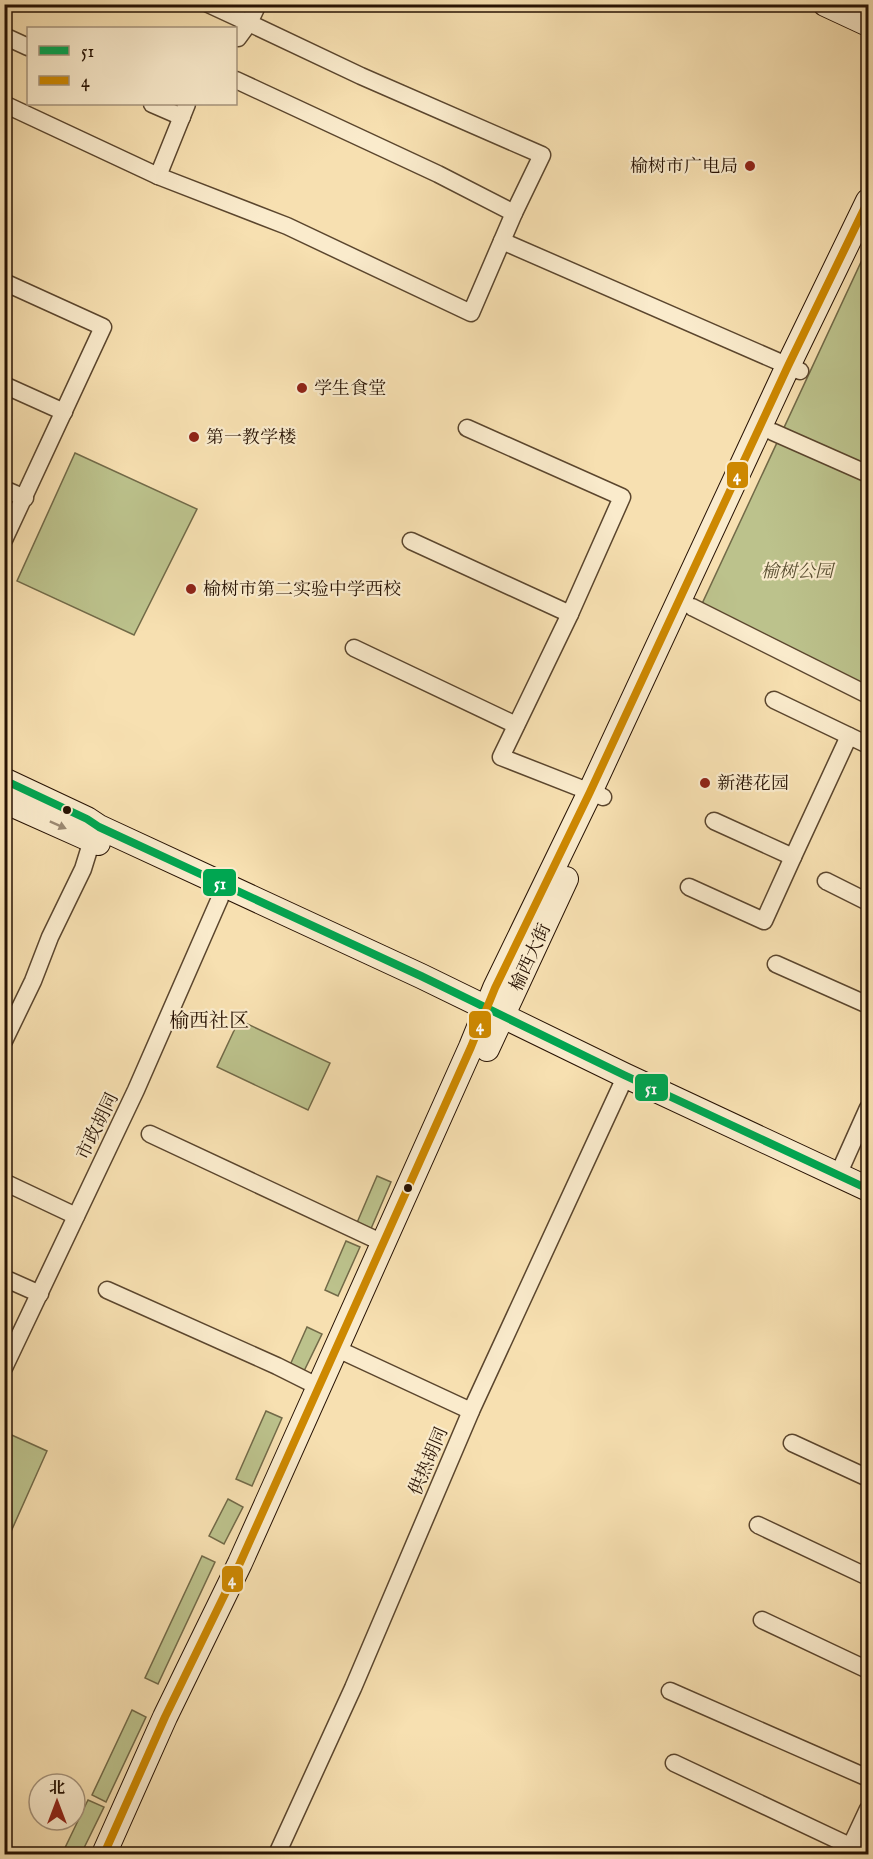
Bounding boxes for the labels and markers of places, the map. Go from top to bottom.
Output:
place label: 榆树市广电局 [630,156,738,179]
marker: 榆树市广电局 [743,159,757,173]
place label: 学生食堂 [314,378,386,401]
marker: 学生食堂 [295,381,309,395]
place label: 第一教学楼 [206,427,296,450]
marker: 第一教学楼 [187,430,201,444]
place label: 榆树市第二实验中学西校 [203,579,401,602]
marker: 榆树市第二实验中学西校 [184,582,198,596]
place label: 新港花园 [717,773,789,796]
marker: 新港花园 [698,776,712,790]
unlabelled marker [61,804,73,816]
unlabelled marker [402,1182,414,1194]

